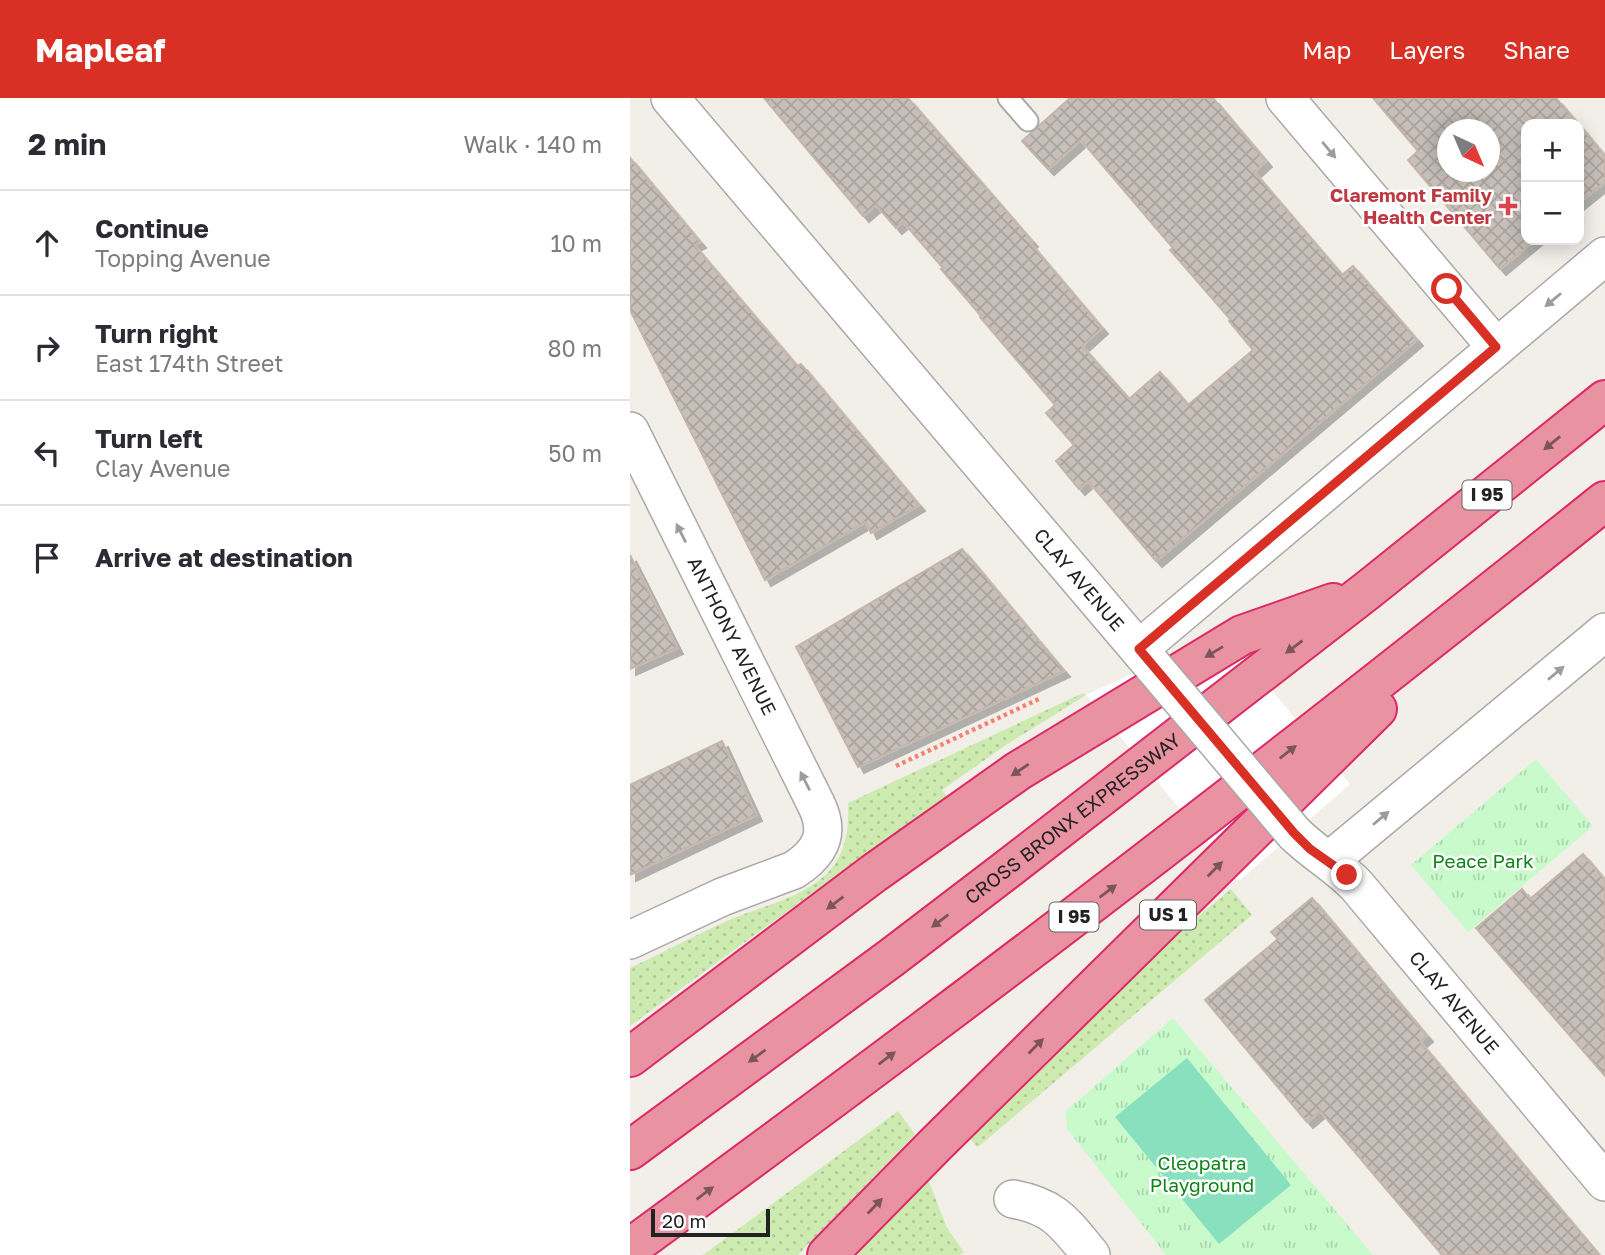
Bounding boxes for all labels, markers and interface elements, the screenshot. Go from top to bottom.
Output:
text: Mapleaf [35,30,165,69]
text: Map [1302,35,1351,64]
text: Layers [1389,35,1465,64]
text: Share [1503,35,1570,64]
north arrow [1437,119,1500,182]
map controls [1521,119,1584,245]
button: + [1521,119,1584,182]
text: 2 min [28,126,106,162]
text: Walk · 140 m [464,130,602,158]
one-way arrow [1321,141,1337,159]
button: − [1521,182,1584,245]
place label: Claremont Family Health Center [1330,183,1493,228]
marker: Claremont Family Health Center [1498,196,1518,216]
text: Continue [95,213,209,244]
icon: ahead [28,224,66,262]
text: 10 m [550,229,602,257]
text: Topping Avenue [95,244,271,272]
route start [1431,273,1462,304]
one-way arrow [1544,292,1561,307]
text: Turn right [95,318,218,349]
icon: right [28,329,66,367]
text: 80 m [548,334,602,362]
text: East 174th Street [95,349,284,377]
text: Turn left [95,423,203,454]
icon: left [28,434,66,472]
one-way arrow [1543,435,1560,450]
text: 50 m [548,439,602,467]
text: Clay Avenue [95,454,230,482]
road number: I 95 [1462,480,1512,510]
one-way arrow [676,523,687,543]
street label: CLAY AVENUE [1030,523,1130,635]
icon: arrive [28,539,66,577]
text: Arrive at destination [95,542,353,573]
street label: ANTHONY AVENUE [683,553,782,719]
one-way arrow [1286,639,1304,654]
one-way arrow [1205,646,1224,659]
one-way arrow [1547,665,1565,680]
street label: CROSS BRONX EXPRESSWAY [960,728,1185,908]
one-way arrow [1279,745,1297,759]
one-way arrow [1010,763,1029,776]
one-way arrow [799,771,810,791]
one-way arrow [1373,811,1390,826]
park label: Peace Park [1432,849,1534,872]
route end [1331,859,1362,890]
one-way arrow [1206,861,1223,877]
one-way arrow [1099,884,1117,898]
one-way arrow [826,895,844,909]
road number: US 1 [1140,900,1196,930]
road number: I 95 [1050,902,1098,932]
one-way arrow [931,913,949,927]
street label: CLAY AVENUE [1405,946,1504,1058]
one-way arrow [1027,1038,1044,1054]
one-way arrow [748,1049,766,1063]
one-way arrow [878,1050,896,1065]
park label: Cleopatra Playground [1150,1151,1254,1196]
one-way arrow [695,1186,714,1200]
one-way arrow [866,1198,883,1215]
scale bar [651,1206,770,1238]
text: 20 m [662,1209,706,1232]

